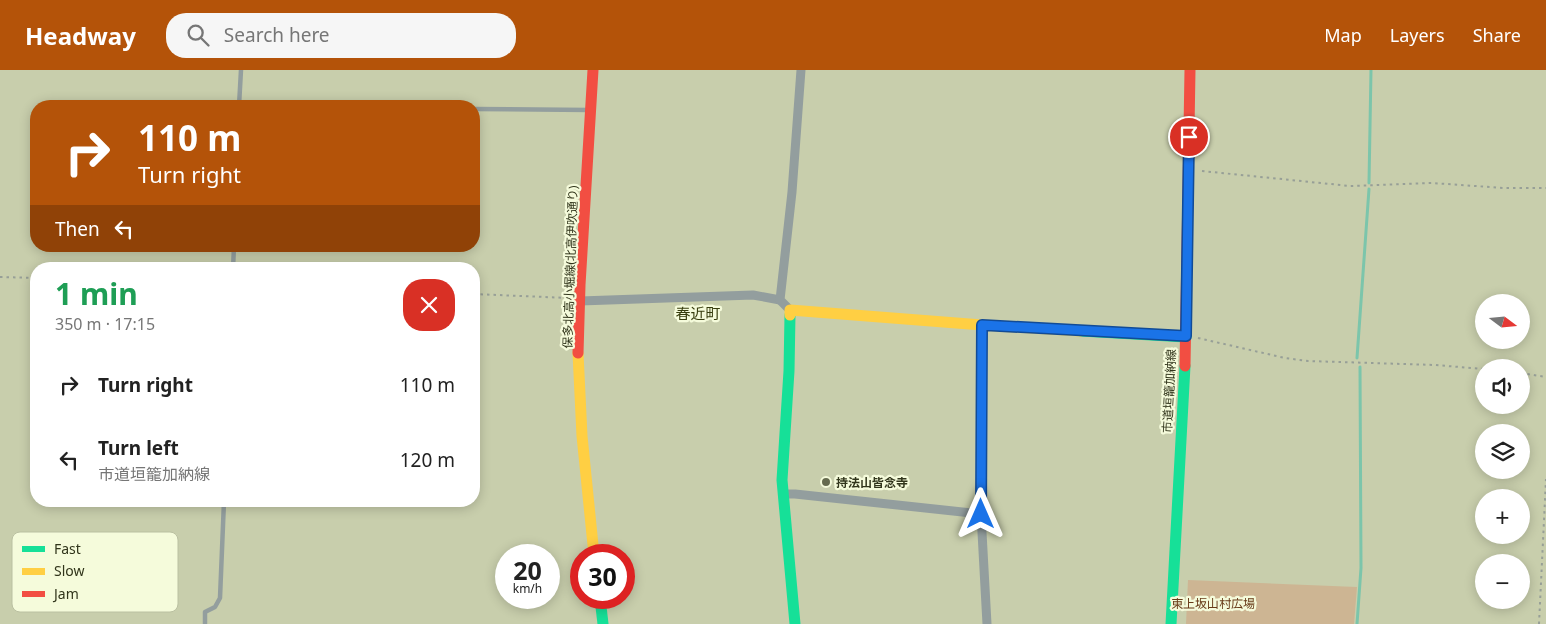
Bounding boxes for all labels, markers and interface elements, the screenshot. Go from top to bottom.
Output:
search box [166,13,516,58]
text: Headway [25,19,136,52]
icon: search [184,21,212,49]
text: Search here [224,22,330,48]
text: Map [1324,23,1362,47]
text: Layers [1390,23,1445,47]
text: Share [1473,23,1521,47]
text: 110 m [138,114,241,161]
pin [1168,116,1210,158]
icon: right [55,120,120,185]
icon: arrive [1175,123,1203,151]
text: Turn right [138,159,241,189]
street label: 保多北高小堀線(北高伊吹通り) [559,185,581,349]
icon: left [110,215,138,243]
text: Then [55,216,100,242]
text: 1 min [55,273,138,314]
button: close [403,279,455,331]
north arrow [1475,294,1530,349]
map controls [1475,294,1530,609]
district label: 春近町 [675,303,721,323]
text: 350 m · 17:15 [55,313,155,335]
street label: 市道垣籠加納線 [1158,349,1180,433]
button: sound [1475,359,1530,414]
icon: right [55,371,83,399]
text: Turn right [98,372,193,398]
text: 110 m [400,372,455,398]
button: layers [1475,424,1530,479]
text: Turn left [98,435,179,461]
icon: left [55,446,83,474]
text: 120 m [400,447,455,473]
text: 市道垣籠加納線 [98,463,210,485]
place label: 持法山皆念寺 [836,474,908,491]
marker: 持法山皆念寺 [820,476,832,488]
position arrow [954,487,1006,539]
button: + [1475,489,1530,544]
legend [12,532,178,612]
text: Fast [54,539,81,558]
speed limit sign: 30 [570,544,635,609]
text: 20 [513,553,542,587]
button: − [1475,554,1530,609]
text: Slow [54,561,85,580]
text: km/h [513,580,542,597]
text: Jam [52,584,79,603]
park label: 東上坂山村広場 [1171,595,1255,612]

